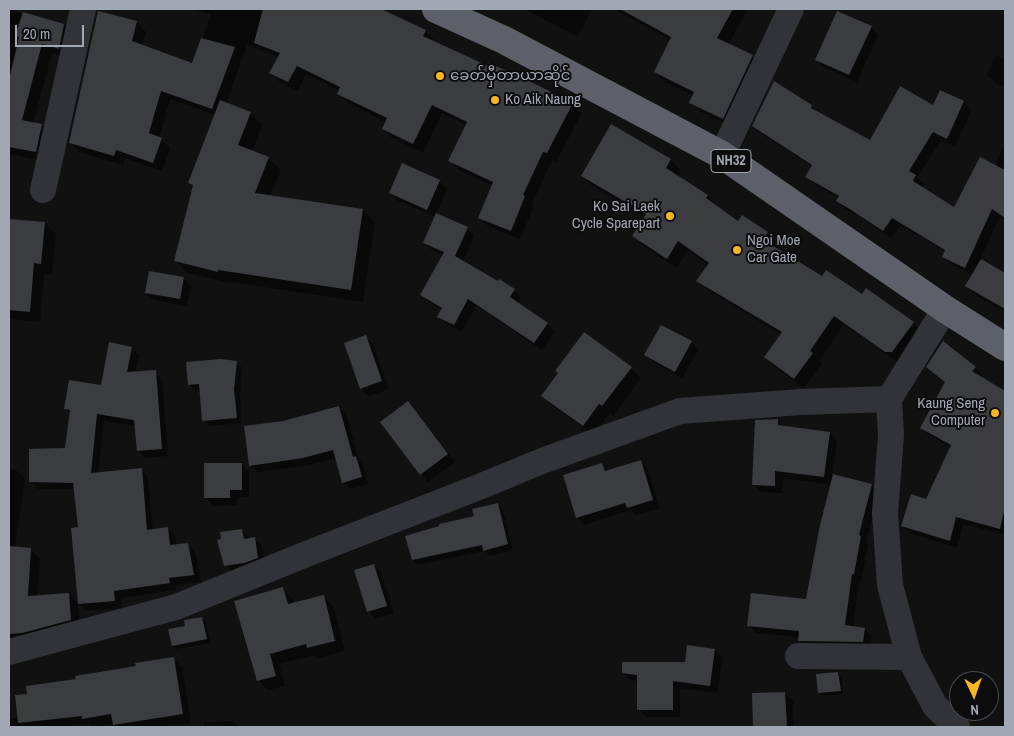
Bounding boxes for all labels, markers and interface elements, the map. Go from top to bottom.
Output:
scale bar [18,15,86,47]
text: 20 m [23,23,50,44]
place label: ခေတ်မှီတာယာဆိုင် [450,67,570,85]
marker: ခေတ်မှီတာယာဆိုင် [434,70,446,82]
place label: Ko Aik Naung [505,91,581,109]
marker: Ko Aik Naung [489,94,501,106]
road number: NH32 [711,150,751,172]
place label: Ko Sai Laek Cycle Sparepart [572,198,660,233]
marker: Ko Sai Laek Cycle Sparepart [664,210,676,222]
place label: Ngoi Moe Car Gate [747,232,800,267]
marker: Ngoi Moe Car Gate [731,244,743,256]
place label: Kaung Seng Computer [917,395,985,430]
marker: Kaung Seng Computer [989,407,1001,419]
north arrow [949,671,999,721]
text: N [970,701,979,719]

